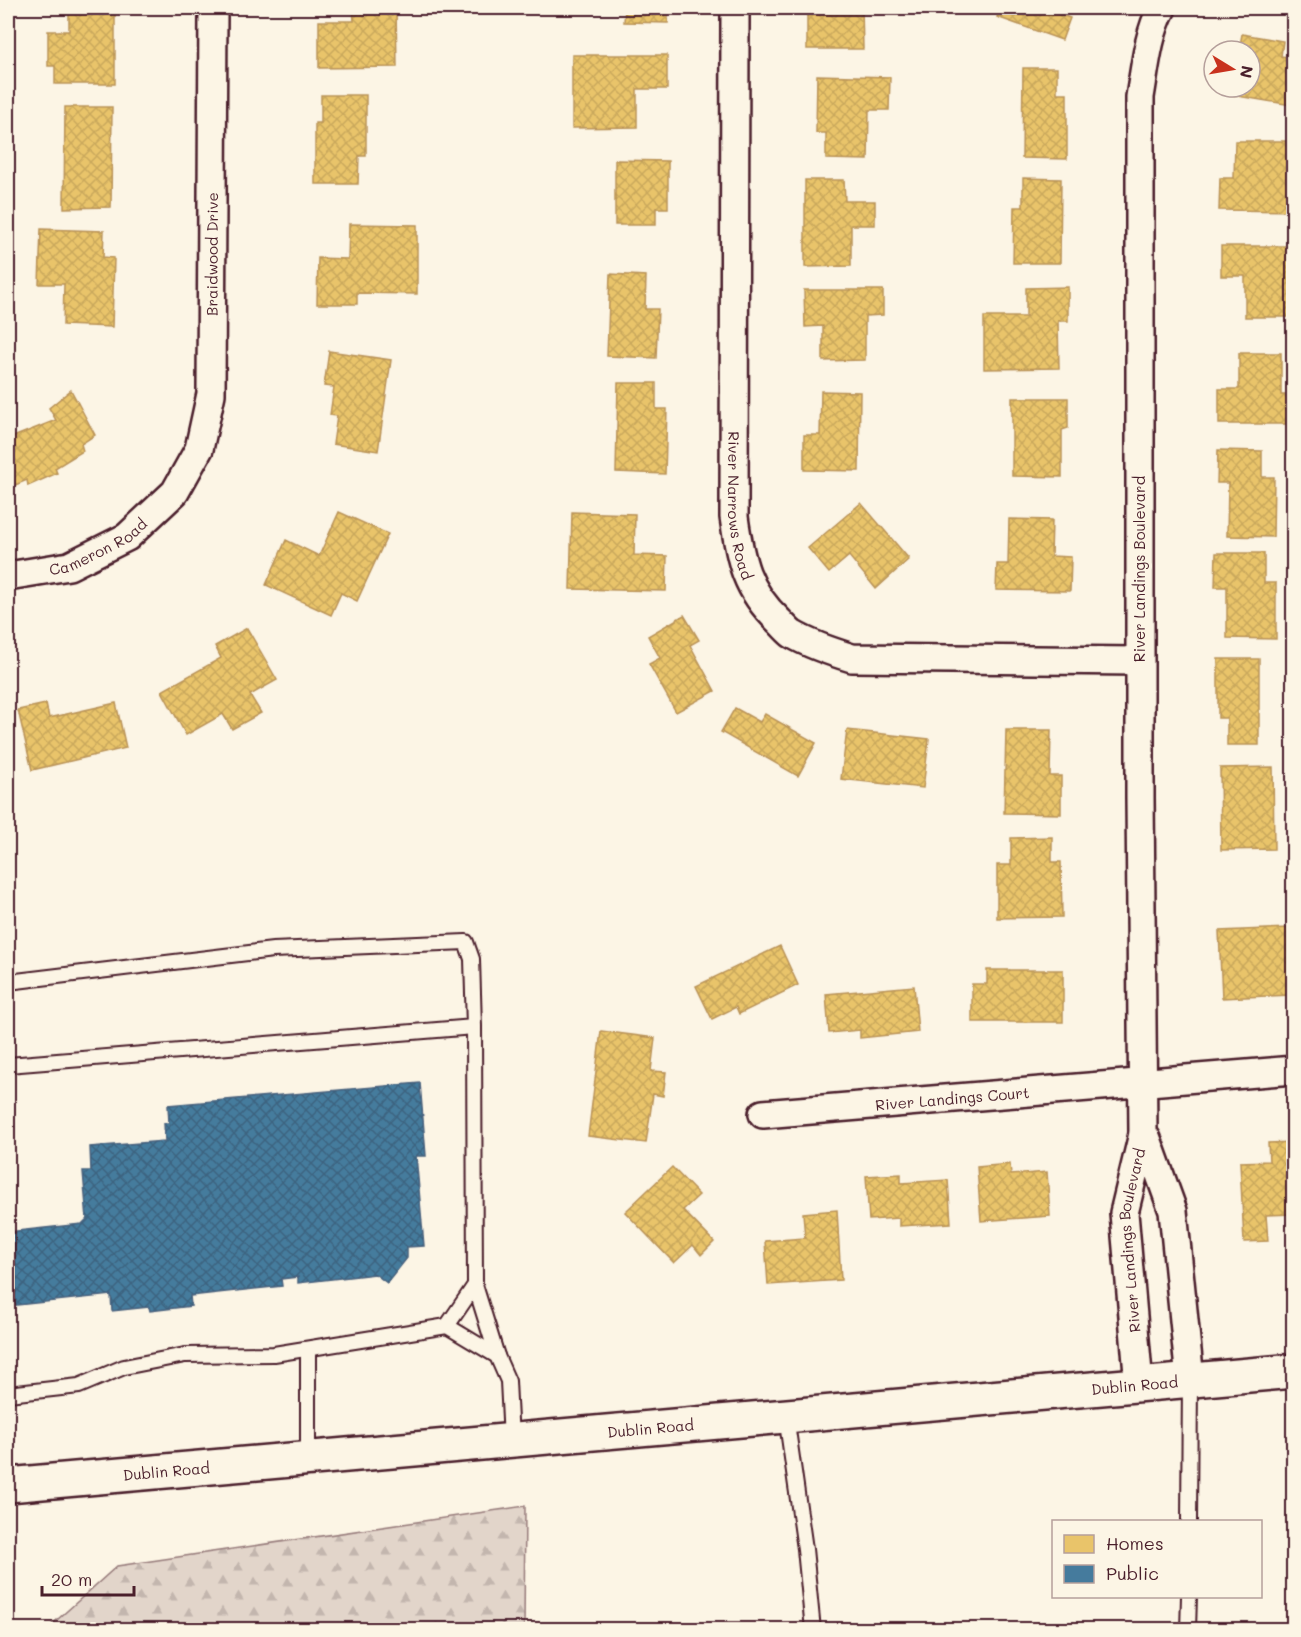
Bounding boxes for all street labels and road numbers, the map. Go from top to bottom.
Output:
street label: Braidwood Drive [201,192,222,316]
street label: River Narrows Road [724,431,758,582]
street label: River Landings Boulevard [1129,476,1149,662]
street label: Cameron Road [48,514,151,579]
street label: River Landings Court [875,1082,1030,1115]
street label: River Landings Boulevard [1114,1146,1149,1333]
street label: Dublin Road [1090,1371,1179,1399]
street label: Dublin Road [606,1414,695,1442]
street label: Dublin Road [122,1457,211,1485]

